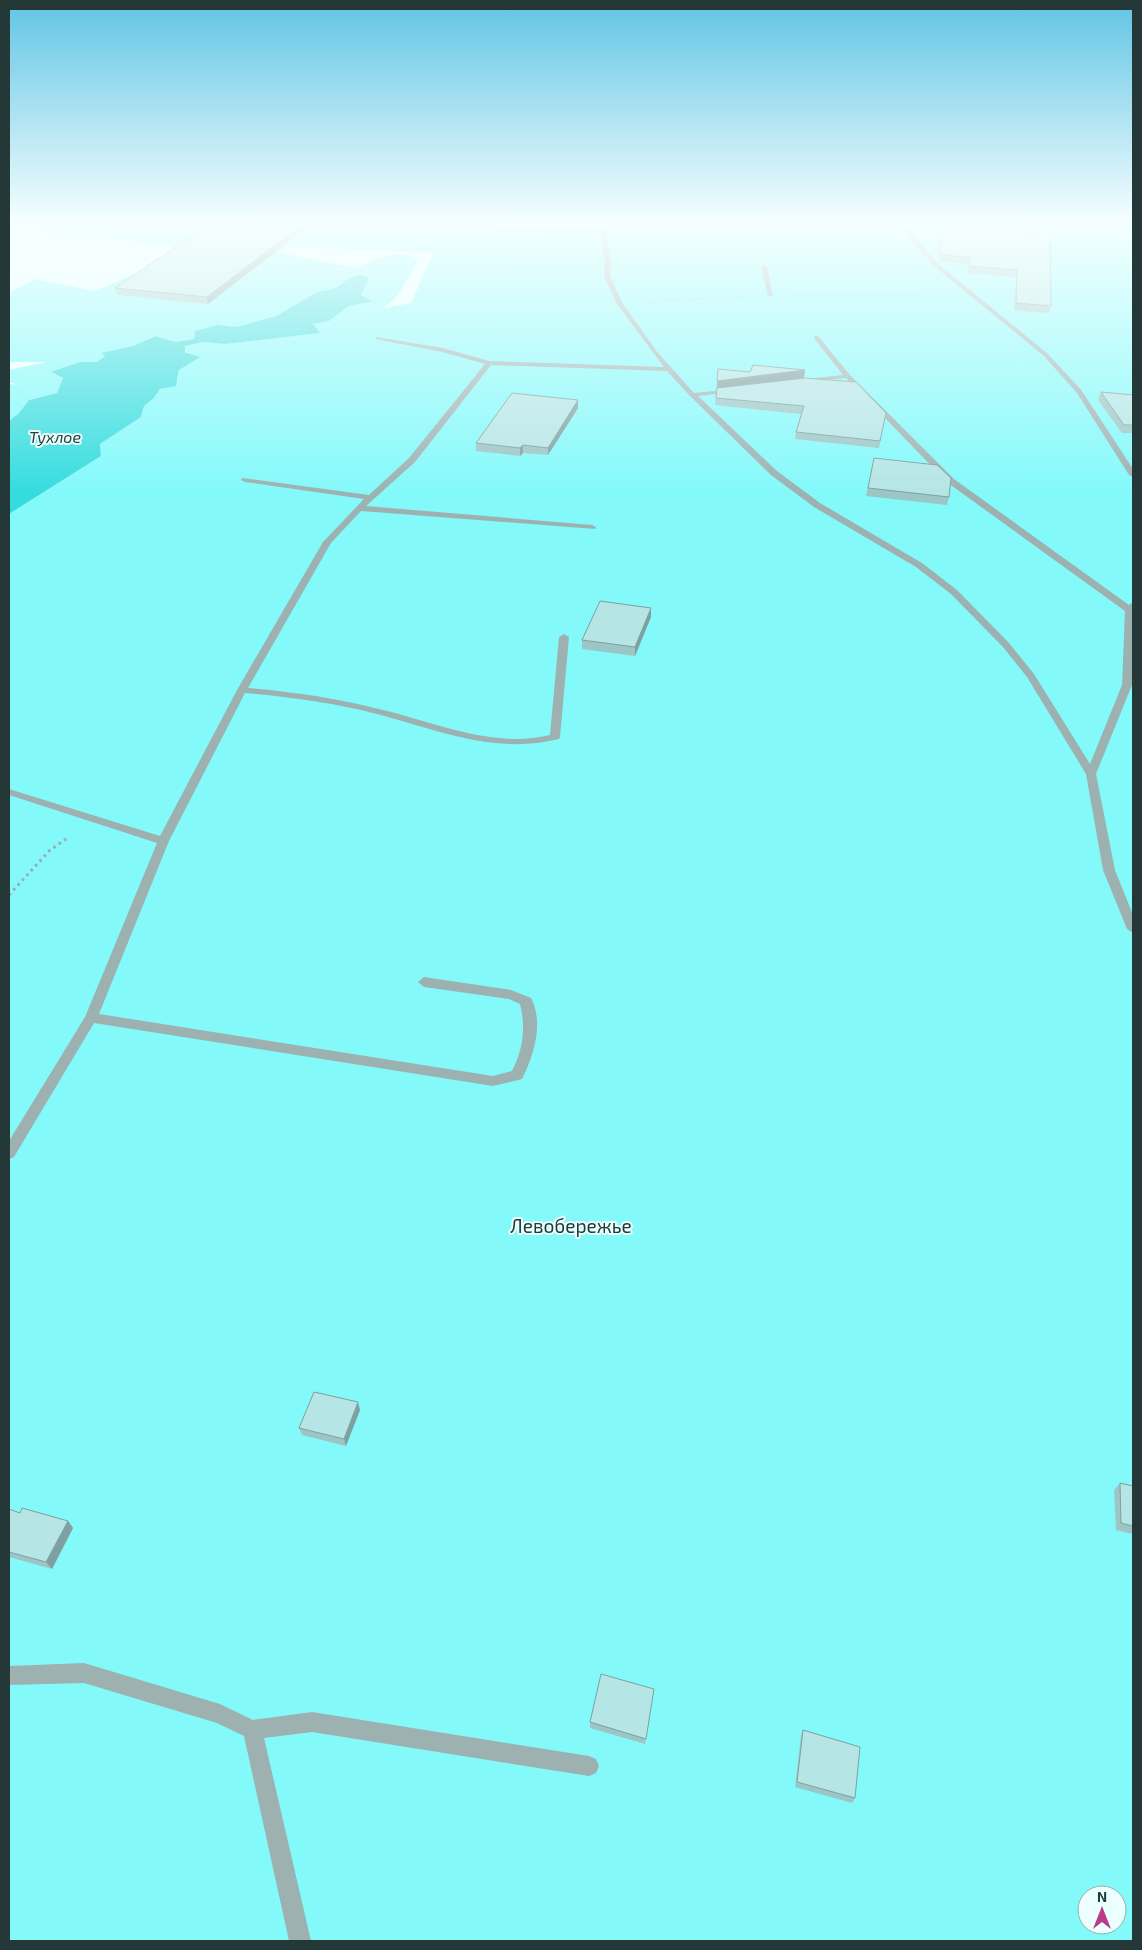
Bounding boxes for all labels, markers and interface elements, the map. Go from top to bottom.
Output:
water label: Тухлое [29,427,81,446]
park label: Левобережье [510,1214,632,1237]
north arrow [1077,1885,1127,1935]
text: N [1097,1888,1107,1905]

